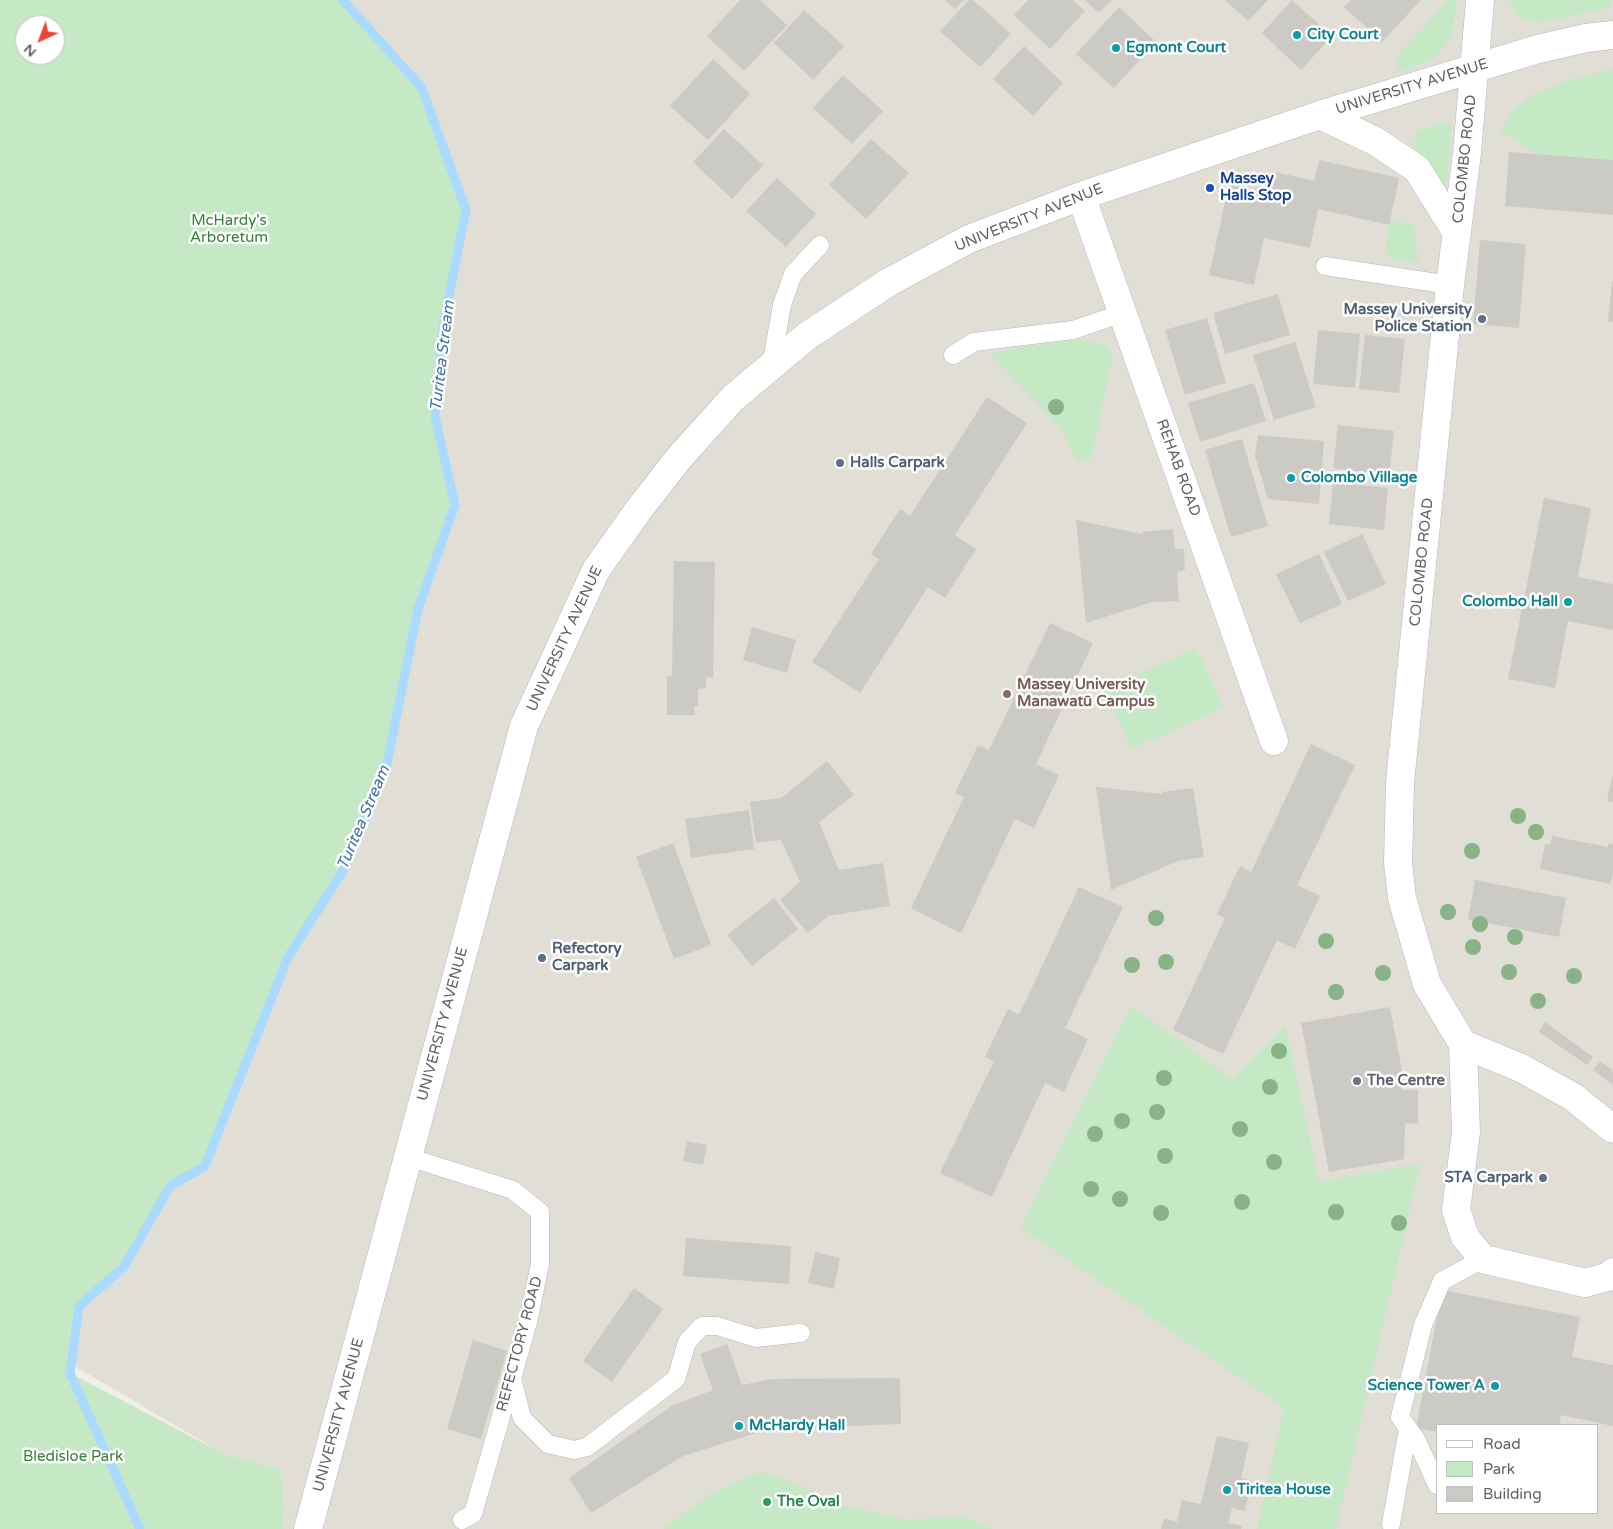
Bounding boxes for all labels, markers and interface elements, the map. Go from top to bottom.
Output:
north arrow [15,15,65,65]
place label: City Court [1307,26,1379,44]
marker: City Court [1291,29,1303,41]
place label: Egmont Court [1126,39,1226,57]
text: N [20,41,40,61]
marker: Egmont Court [1110,42,1122,54]
street label: UNIVERSITY AVENUE [1334,55,1490,119]
street label: COLOMBO ROAD [1449,94,1481,224]
place label: Massey Halls Stop [1220,170,1291,205]
street label: UNIVERSITY AVENUE [952,180,1106,256]
marker: Massey Halls Stop [1204,182,1216,194]
park label: McHardy's Arboretum [190,212,268,247]
water label: Turitea Stream [427,300,459,412]
place label: Massey University Police Station [1344,301,1472,336]
marker: Massey University Police Station [1476,313,1488,325]
street label: REHAB ROAD [1152,417,1204,519]
place label: Halls Carpark [850,454,945,472]
marker: Halls Carpark [834,457,846,469]
place label: Colombo Village [1301,469,1417,487]
marker: Colombo Village [1285,472,1297,484]
street label: COLOMBO ROAD [1406,497,1438,627]
street label: UNIVERSITY AVENUE [523,563,607,715]
place label: Colombo Hall [1462,593,1558,611]
marker: Colombo Hall [1562,596,1574,608]
place label: Massey University Manawatū Campus [1017,676,1155,711]
marker: Massey University Manawatū Campus [1001,688,1013,700]
water label: Turitea Stream [333,763,395,873]
place label: Refectory Carpark [552,940,621,975]
street label: UNIVERSITY AVENUE [414,945,472,1103]
marker: Refectory Carpark [536,952,548,964]
place label: The Centre [1367,1072,1445,1090]
marker: The Centre [1351,1075,1363,1087]
place label: STA Carpark [1445,1169,1533,1187]
marker: STA Carpark [1537,1172,1549,1184]
street label: REFECTORY ROAD [493,1274,547,1414]
street label: UNIVERSITY AVENUE [310,1336,368,1494]
place label: Science Tower A [1368,1377,1485,1395]
marker: Science Tower A [1489,1380,1501,1392]
place label: McHardy Hall [749,1417,845,1435]
marker: McHardy Hall [733,1420,745,1432]
legend [1436,1424,1598,1514]
text: Road [1483,1435,1521,1453]
park label: Bledisloe Park [23,1448,123,1466]
text: Park [1483,1460,1515,1478]
place label: Tiritea House [1237,1481,1331,1499]
marker: Tiritea House [1221,1484,1233,1496]
text: Building [1483,1485,1542,1503]
place label: The Oval [777,1493,840,1511]
marker: The Oval [761,1496,773,1508]

